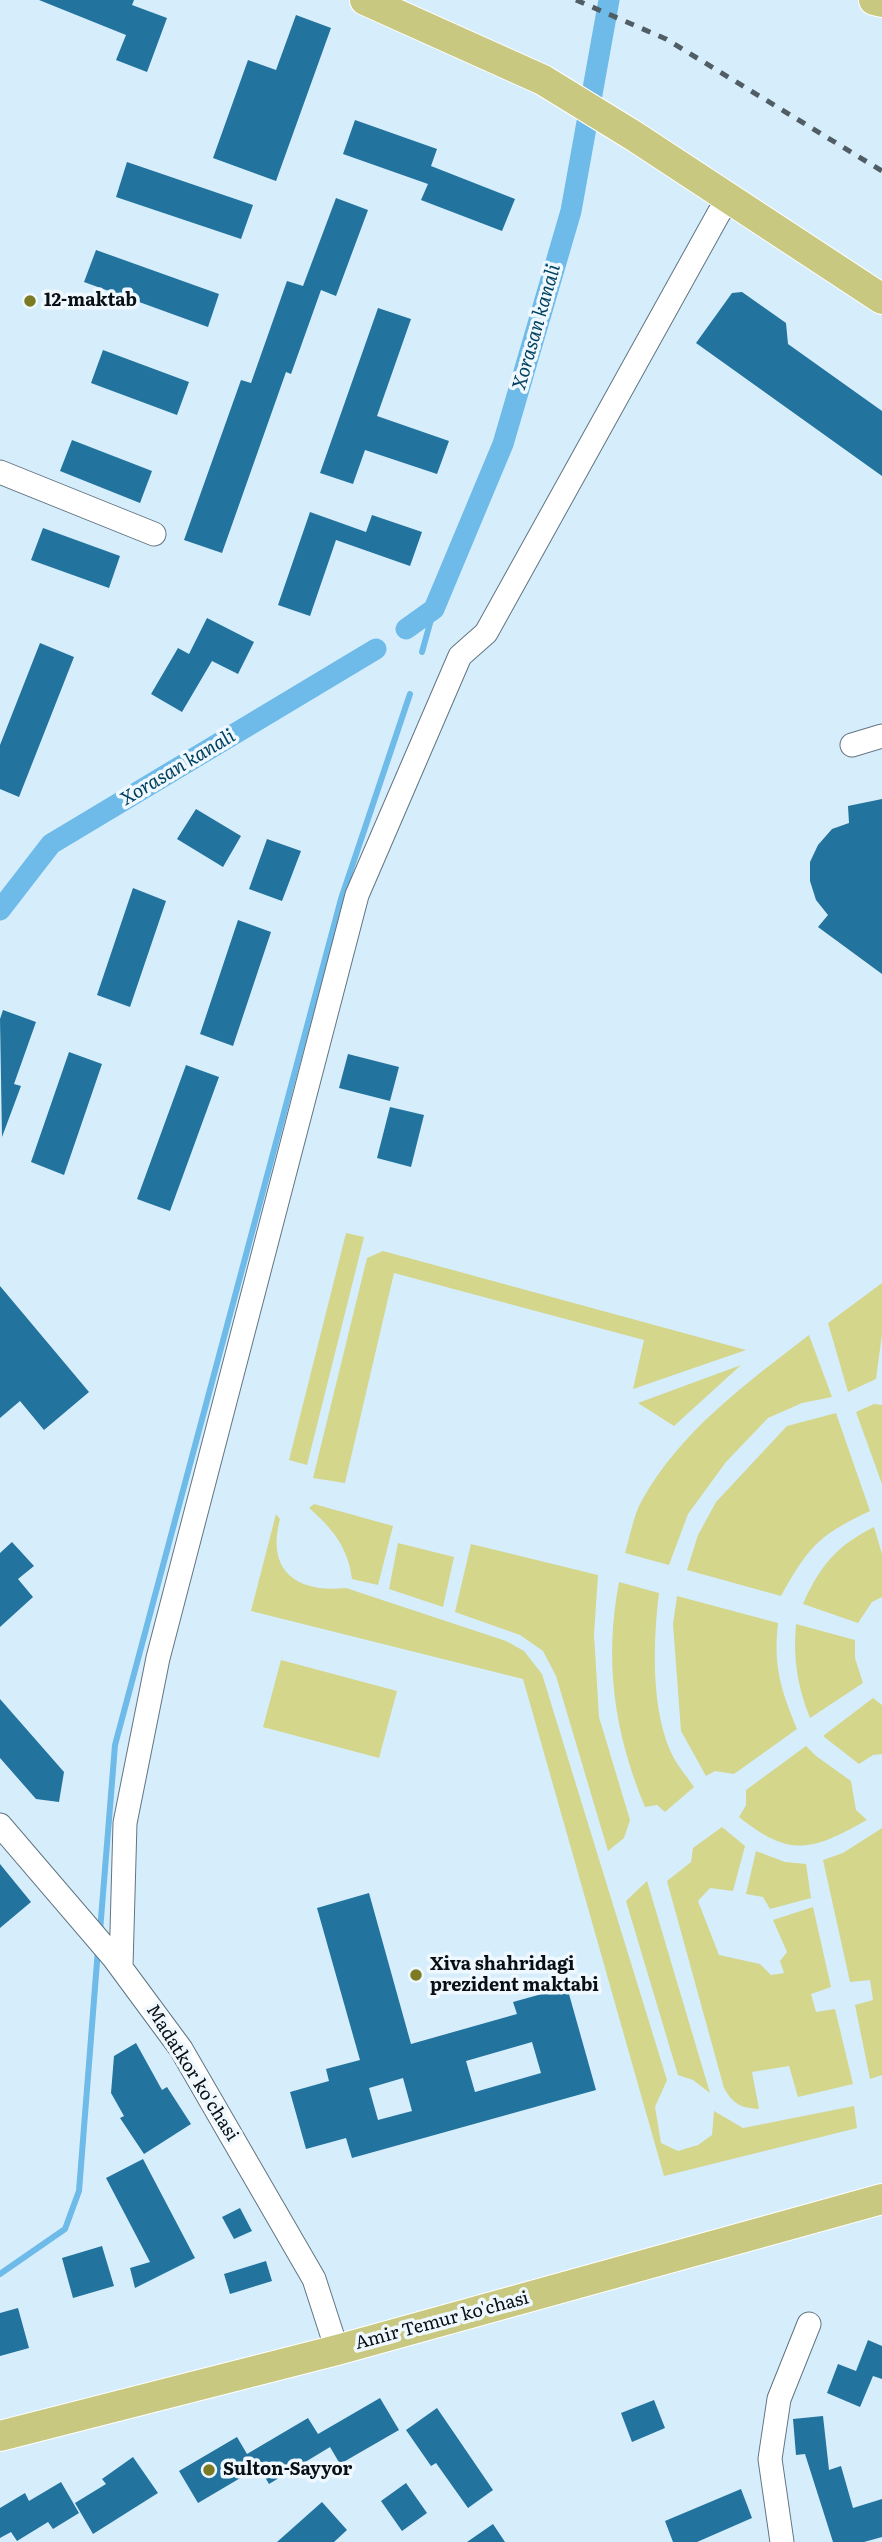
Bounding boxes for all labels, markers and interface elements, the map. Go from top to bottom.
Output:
water label: Xorasan kanali [508,262,566,392]
place label: 12-maktab [44,290,137,312]
marker: 12-maktab [22,293,38,309]
water label: Xorasan kanali [117,725,239,811]
place label: Xiva shahridagi prezident maktabi [430,1954,599,1996]
marker: Xiva shahridagi prezident maktabi [408,1967,424,1983]
street label: Madatkor ko'chasi [141,2001,243,2145]
street label: Amir Temur ko'chasi [353,2287,531,2355]
place label: Sulton-Sayyor [223,2459,352,2481]
marker: Sulton-Sayyor [201,2462,217,2478]

